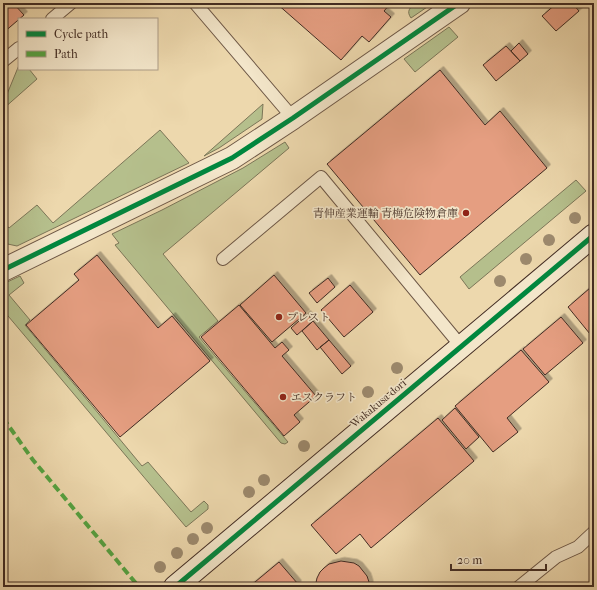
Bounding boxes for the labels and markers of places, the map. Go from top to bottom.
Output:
place label: 青伸産業運輸 青梅危険物倉庫 [313,207,458,220]
marker: 青伸産業運輸 青梅危険物倉庫 [461,208,471,218]
place label: プレスト [287,311,330,324]
marker: プレスト [274,312,284,322]
place label: エスクラフト [291,391,357,404]
marker: エスクラフト [278,392,288,402]

